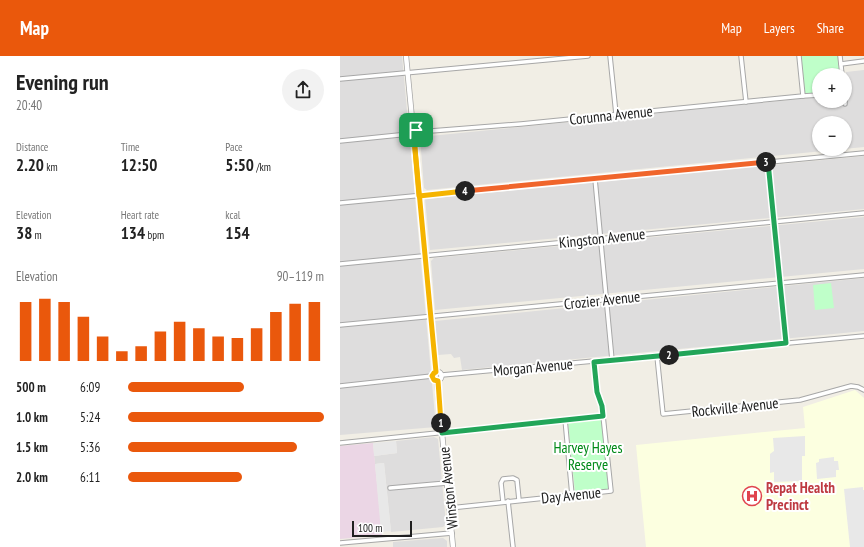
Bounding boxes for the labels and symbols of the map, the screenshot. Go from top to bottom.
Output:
street label: Corunna Avenue [569,101,653,129]
pin [399,113,433,147]
pin: 3 [756,152,776,172]
pin: 4 [455,181,475,201]
street label: Kingston Avenue [558,224,646,252]
street label: Crozier Avenue [563,287,641,313]
pin: 2 [659,345,679,365]
street label: Morgan Avenue [492,354,574,380]
street label: Rockville Avenue [691,393,779,421]
pin: 1 [431,413,451,433]
park label: Harvey Hayes Reserve [553,438,623,474]
street label: Winston Avenue [434,446,462,530]
place label: Repat Health Precinct [766,478,835,514]
street label: Day Avenue [540,482,602,508]
hospital icon: Repat Health Precinct [741,485,763,507]
scale bar [352,519,412,538]

